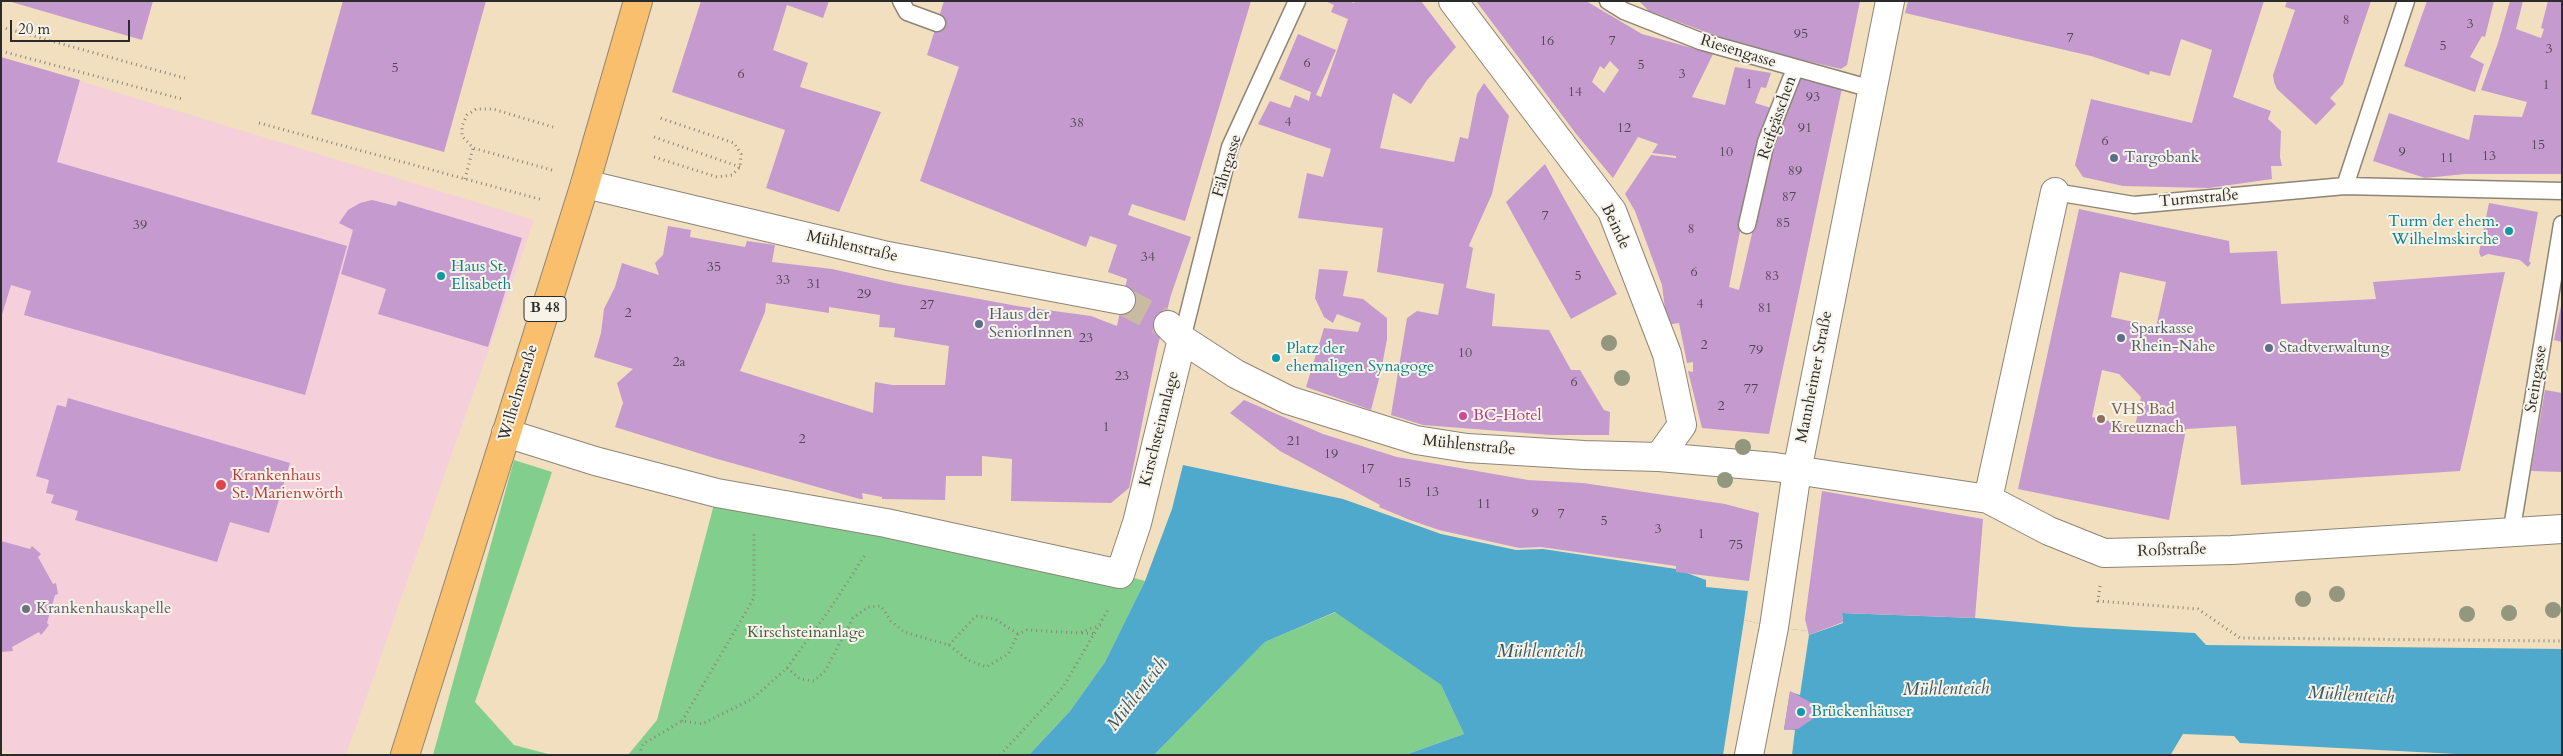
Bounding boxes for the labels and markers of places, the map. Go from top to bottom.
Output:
place label: Targobank [2124,148,2199,168]
marker: Targobank [2108,152,2120,164]
place label: Turm der ehem. Wilhelmskirche [2388,212,2499,250]
marker: Turm der ehem. Wilhelmskirche [2503,225,2515,237]
place label: Haus St. Elisabeth [451,257,511,295]
marker: Haus St. Elisabeth [435,270,447,282]
place label: Haus der SeniorInnen [989,305,1072,343]
marker: Haus der SeniorInnen [973,318,985,330]
place label: Sparkasse Rhein-Nahe [2131,319,2215,357]
marker: Sparkasse Rhein-Nahe [2115,332,2127,344]
place label: Stadtverwaltung [2279,338,2389,358]
place label: Platz der ehemaligen Synagoge [1286,339,1434,377]
marker: Stadtverwaltung [2263,342,2275,354]
marker: Platz der ehemaligen Synagoge [1270,352,1282,364]
place label: VHS Bad Kreuznach [2111,400,2184,438]
place label: BC-Hotel [1473,406,1542,426]
marker: BC-Hotel [1457,410,1469,422]
marker: VHS Bad Kreuznach [2095,413,2107,425]
place label: Krankenhaus St. Marienwörth [232,466,343,504]
marker: Krankenhaus St. Marienwörth [214,478,228,492]
place label: Krankenhauskapelle [36,599,171,619]
marker: Krankenhauskapelle [20,603,32,615]
place label: Brückenhäuser [1811,702,1912,722]
marker: Brückenhäuser [1795,706,1807,718]

